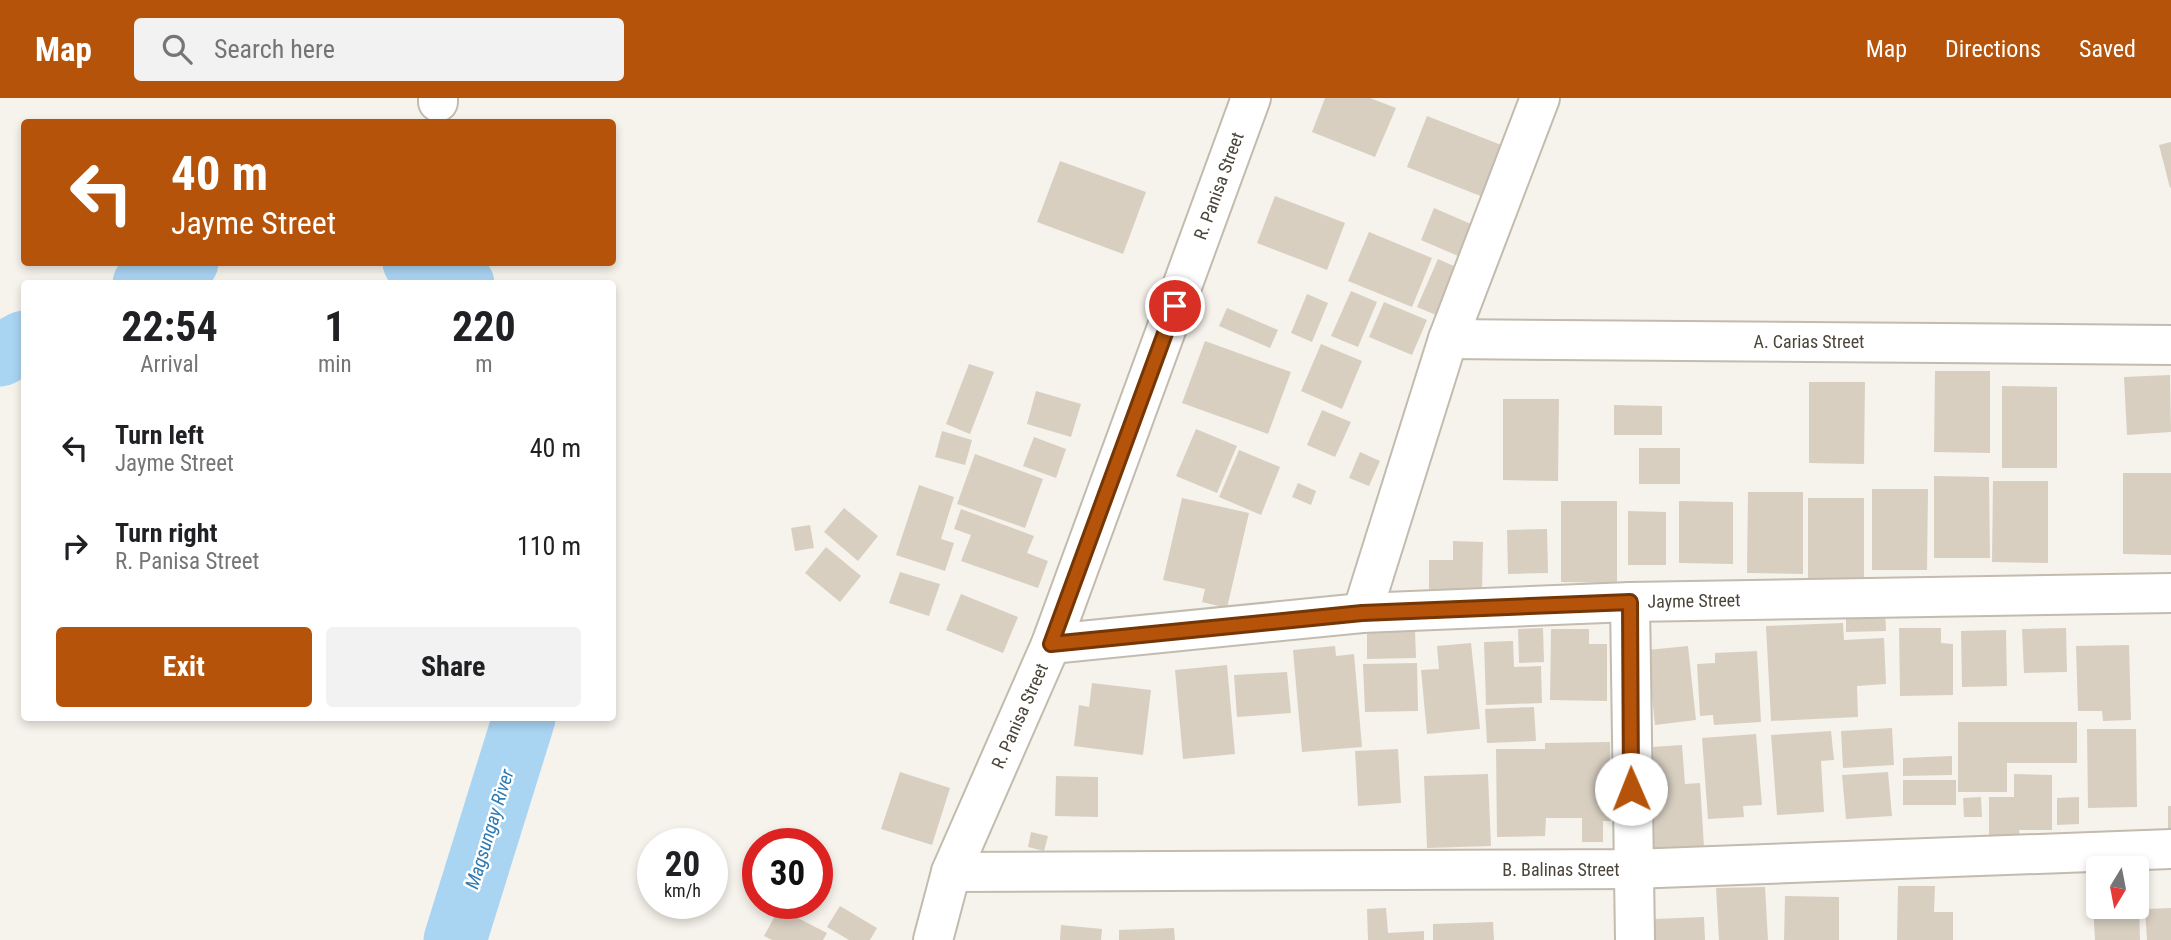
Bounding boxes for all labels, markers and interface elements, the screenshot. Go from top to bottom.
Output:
search box [134,18,624,81]
text: Map [35,30,92,69]
icon: search [158,30,196,68]
text: Search here [214,34,335,64]
text: Map [1866,35,1907,63]
text: Directions [1945,35,2041,63]
text: Saved [2079,35,2136,63]
street label: R. Panisa Street [1189,129,1248,242]
text: 40 m [171,145,268,202]
icon: left [56,147,147,238]
text: Jayme Street [171,204,336,242]
pin [1145,276,1205,336]
icon: arrive [1156,287,1194,325]
text: 22:54 [121,302,218,351]
text: 1 [324,302,345,351]
text: 220 [452,302,516,351]
street label: A. Carias Street [1754,331,1864,352]
text: Arrival [140,351,199,378]
text: min [318,351,352,378]
text: m [475,351,492,378]
text: Turn left [115,420,204,450]
icon: left [56,429,94,467]
text: 40 m [530,433,581,463]
text: Jayme Street [115,450,234,477]
text: Turn right [115,518,217,548]
icon: right [56,527,94,565]
text: 110 m [517,531,581,561]
text: R. Panisa Street [115,548,259,575]
street label: Jayme Street [1647,589,1741,612]
button: Exit [56,627,312,707]
button: Share [326,627,581,707]
street label: R. Panisa Street [987,660,1052,772]
position arrow [1594,752,1668,826]
water label: Magsungay River [460,766,519,892]
speed limit sign: 30 [742,828,833,919]
text: 20 [665,844,700,885]
north arrow [2086,856,2149,919]
map controls [2086,856,2149,919]
street label: B. Balinas Street [1502,859,1620,880]
text: km/h [664,880,701,901]

